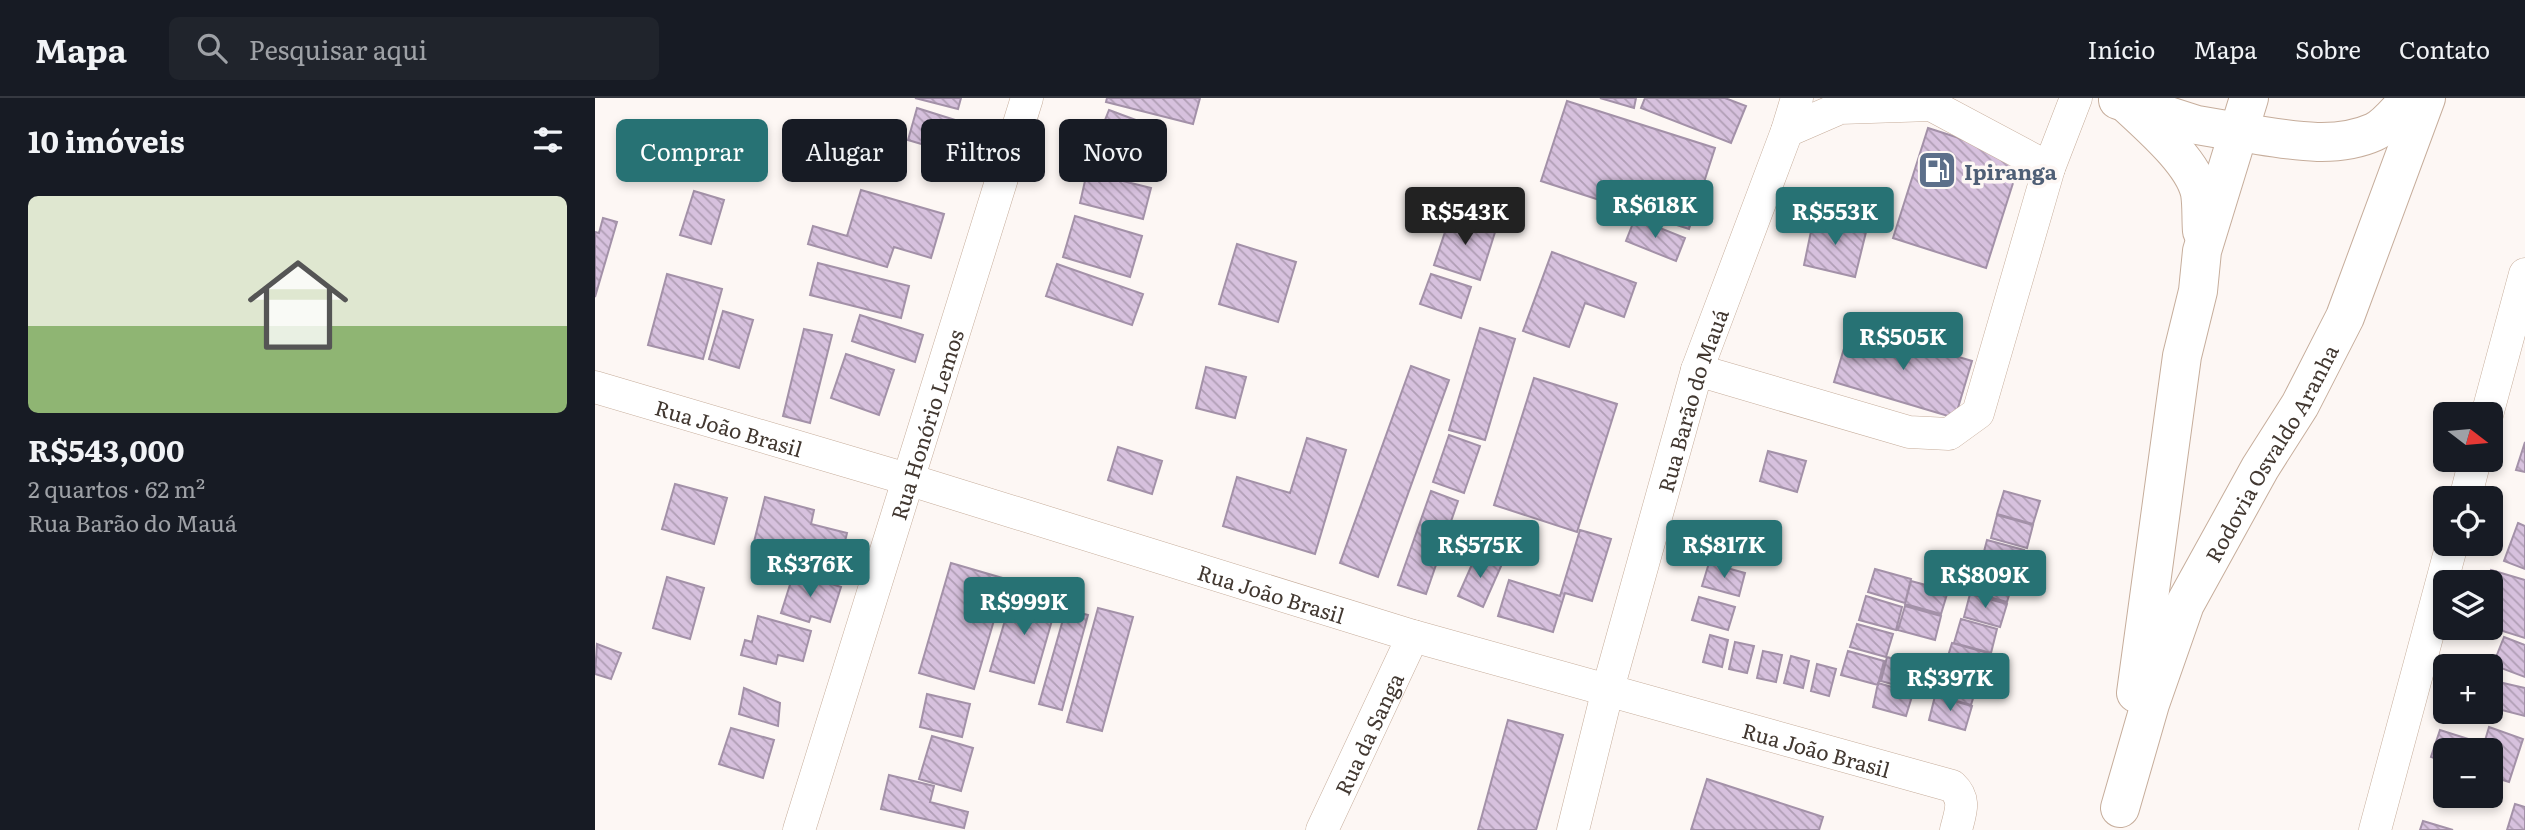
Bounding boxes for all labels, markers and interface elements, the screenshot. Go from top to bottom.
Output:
search box [169,17,659,80]
text: Mapa [35,24,127,73]
icon: search [193,29,231,67]
text: Pesquisar aqui [249,29,427,68]
text: Início [2088,31,2155,66]
text: Mapa [2193,31,2257,66]
text: Sobre [2295,31,2361,66]
text: Contato [2399,31,2490,66]
text: 10 imóveis [28,118,185,162]
chip: Comprar [616,119,768,182]
chip: Alugar [782,119,907,182]
chip: Filtros [921,119,1045,182]
chip: Novo [1059,119,1167,182]
icon: filters [529,121,567,159]
fuel station icon: Ipiranga [1916,149,1958,191]
place label: Ipiranga [1964,155,2058,186]
pin: R$618K [1598,180,1712,240]
text: R$618K [1612,186,1698,220]
pin: R$543K [1408,188,1522,247]
pin: R$553K [1778,188,1892,247]
text: R$543K [1421,193,1509,227]
text: R$553K [1792,193,1878,227]
icon: home [235,242,361,368]
street label: Rua Barão do Mauá [1648,303,1735,496]
pin: R$505K [1846,313,1960,372]
text: R$505K [1859,318,1947,352]
street label: Rua Honório Lemos [881,325,970,523]
street label: Rodovia Osvaldo Aranha [2196,338,2345,567]
street label: Rua João Brasil [652,390,807,463]
north arrow [2433,402,2503,472]
map controls [2433,402,2503,808]
text: R$543,000 [28,427,185,471]
text: 2 quartos · 62 m² [28,471,205,505]
button: locate [2433,486,2503,556]
text: Rua Barão do Mauá [28,505,237,539]
pin: R$575K [1423,520,1537,580]
pin: R$817K [1667,520,1781,580]
text: R$575K [1437,526,1523,560]
text: R$817K [1682,526,1766,560]
pin: R$376K [753,540,867,599]
text: R$376K [767,545,853,579]
pin: R$809K [1928,550,2042,610]
street label: Rua João Brasil [1194,555,1349,630]
text: R$809K [1940,556,2030,590]
button: layers [2433,570,2503,640]
pin: R$999K [967,578,1081,637]
text: R$999K [980,583,1068,617]
pin: R$397K [1893,654,2007,713]
button: + [2433,654,2503,724]
text: R$397K [1906,659,1994,693]
street label: Rua da Sanga [1325,666,1410,799]
street label: Rua João Brasil [1739,713,1894,784]
button: − [2433,738,2503,808]

